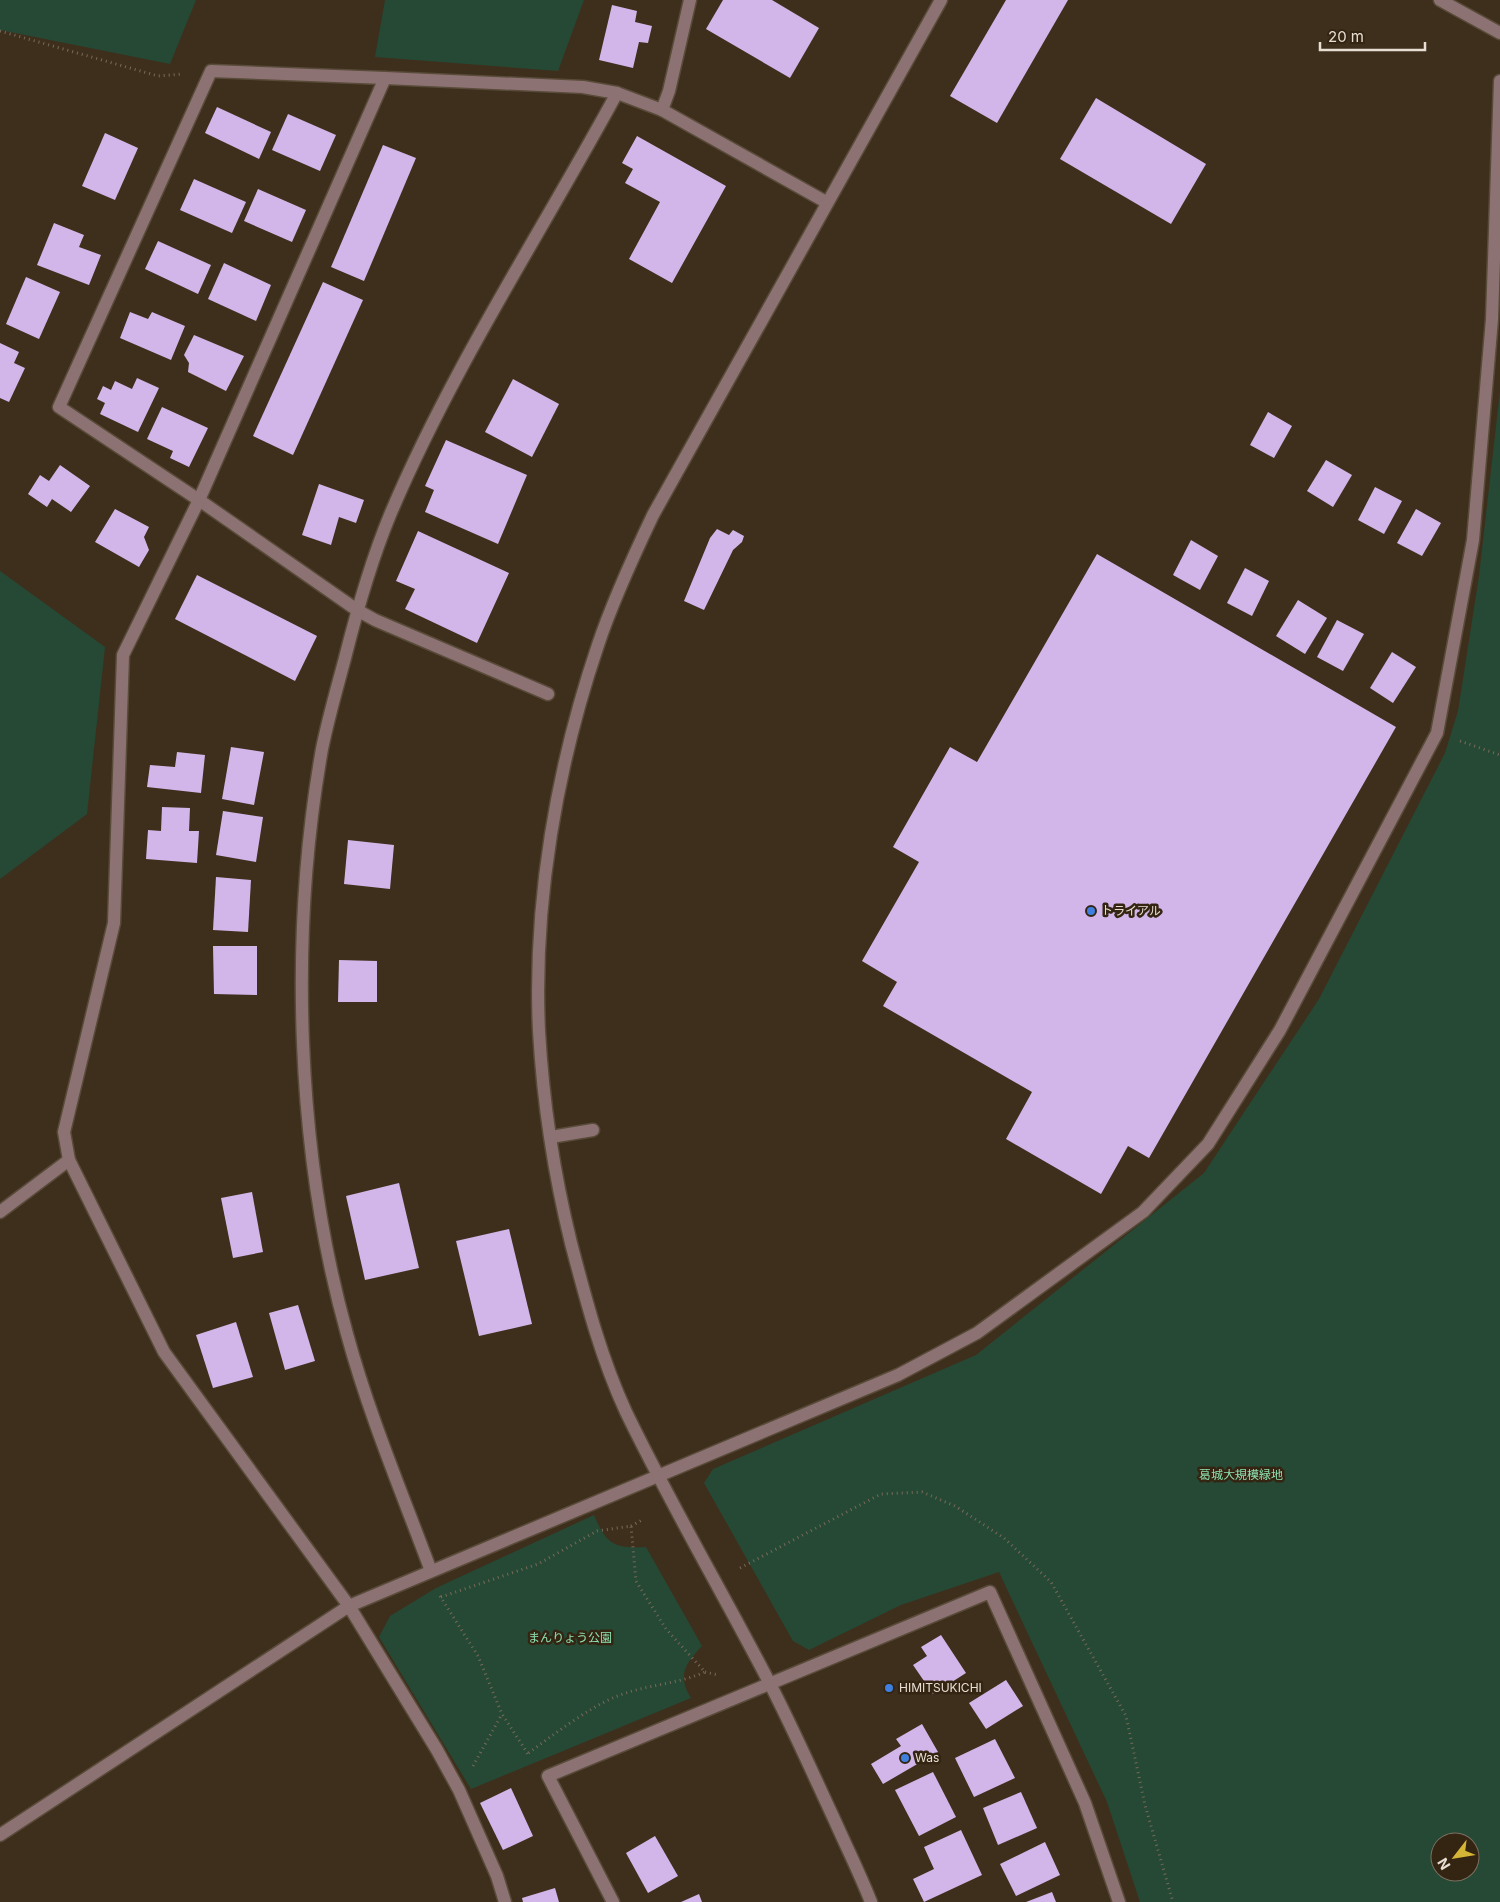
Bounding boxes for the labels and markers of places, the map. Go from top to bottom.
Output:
place label: トライアル [1101,903,1161,918]
marker: トライアル [1085,905,1097,917]
place label: HIMITSUKICHI [899,1680,982,1695]
marker: HIMITSUKICHI [883,1682,895,1694]
place label: Was [915,1750,939,1765]
marker: Was [899,1752,911,1764]

